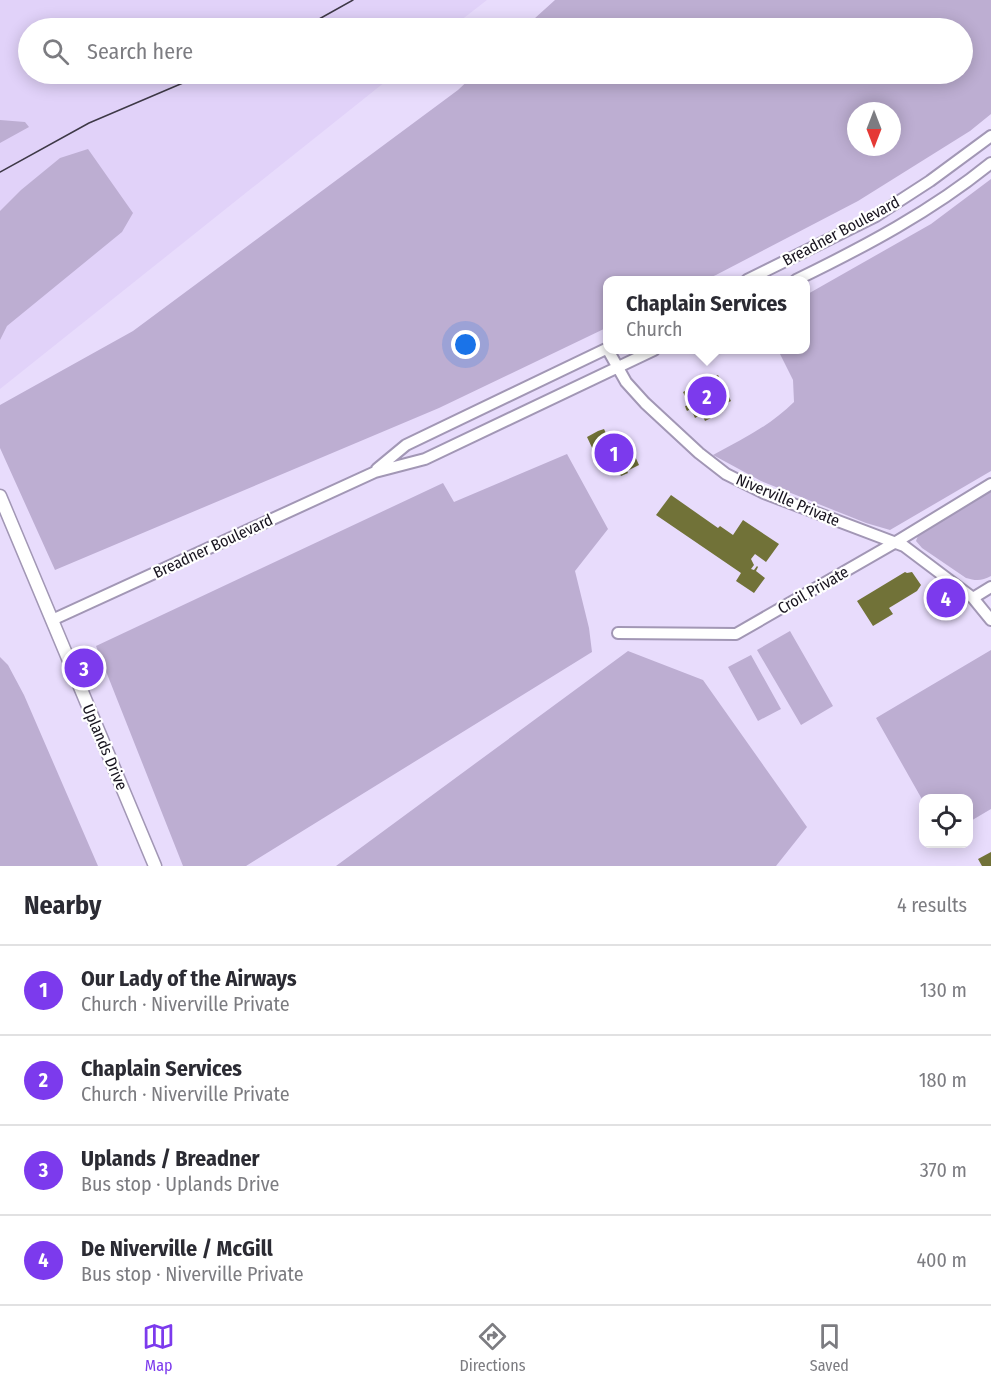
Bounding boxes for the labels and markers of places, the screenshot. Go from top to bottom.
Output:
pin: 2 [688,374,726,418]
pin: 1 [594,430,634,476]
pin: 4 [926,576,966,620]
pin: 3 [64,646,104,690]

